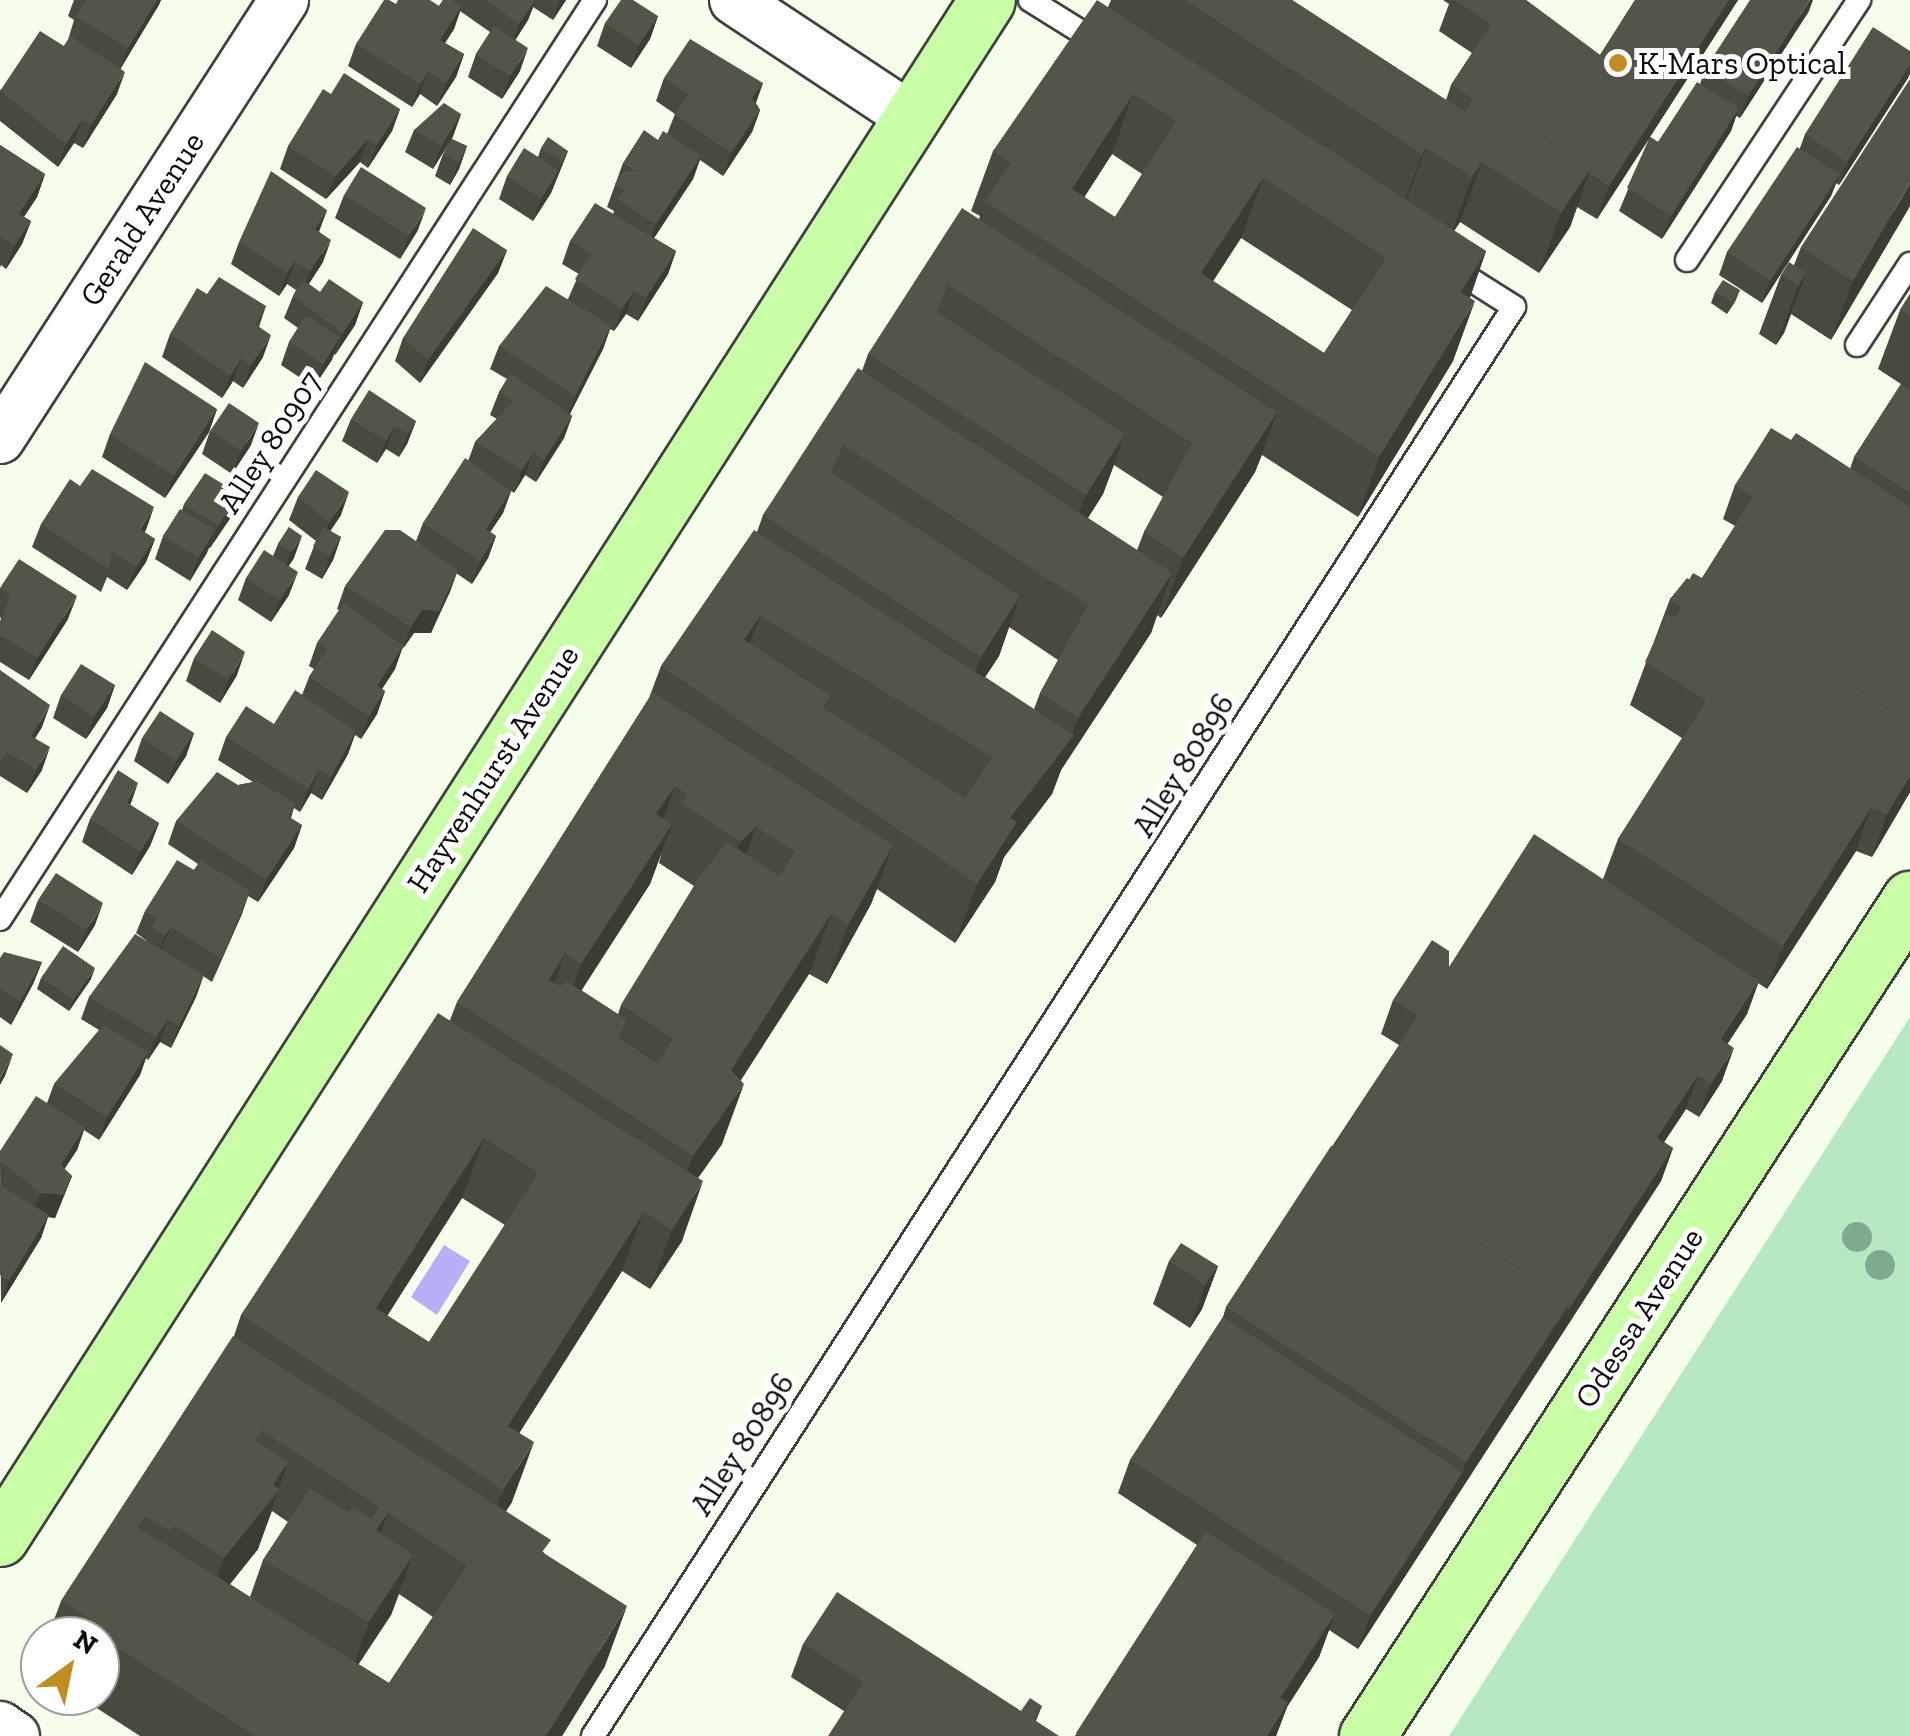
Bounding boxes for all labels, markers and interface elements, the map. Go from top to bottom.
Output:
place label: K-Mars Optical [1638,44,1846,82]
marker: K-Mars Optical [1607,52,1629,74]
street label: Gerald Avenue [71,124,213,314]
street label: Alley 80907 [210,364,330,520]
street label: Hayvenhurst Avenue [398,638,588,900]
street label: Alley 80896 [1124,686,1242,844]
street label: Odessa Avenue [1566,1220,1712,1416]
street label: Alley 80896 [682,1365,802,1523]
north arrow [20,1616,120,1716]
text: N [68,1622,103,1662]

